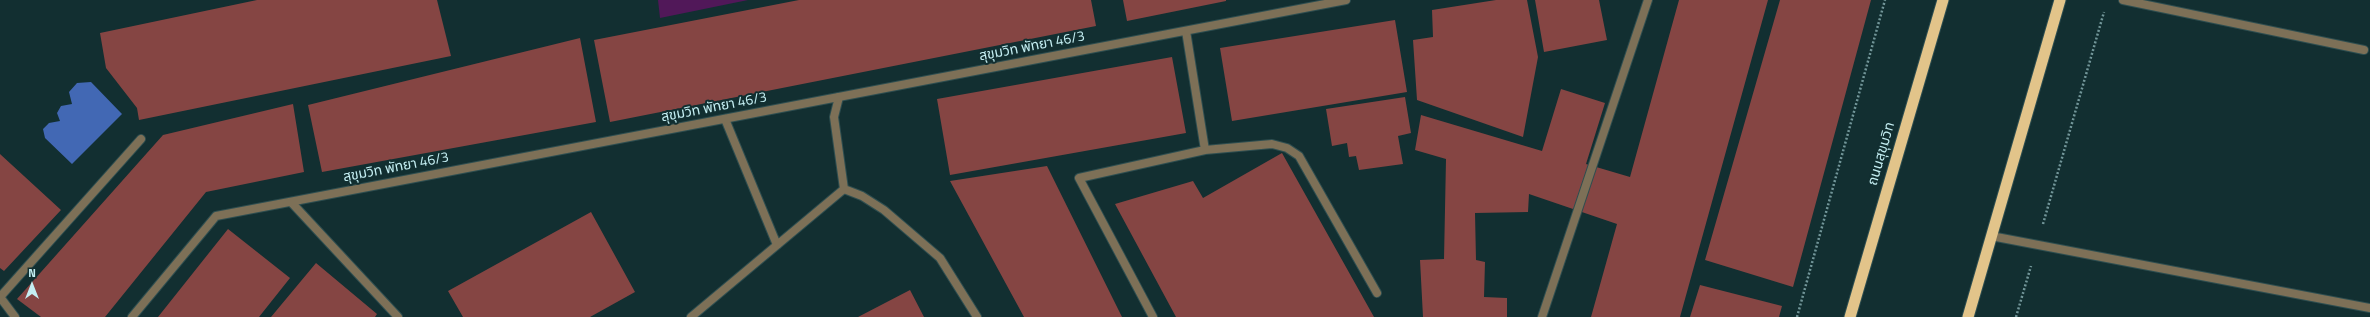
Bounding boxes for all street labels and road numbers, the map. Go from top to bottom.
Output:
street label: สุขุมวิท พัทยา 46/3 [978,29,1086,65]
street label: สุขุมวิท พัทยา 46/3 [660,90,768,126]
street label: ถนนสุขุมวิท [1865,120,1899,188]
street label: สุขุมวิท พัทยา 46/3 [342,150,450,186]

